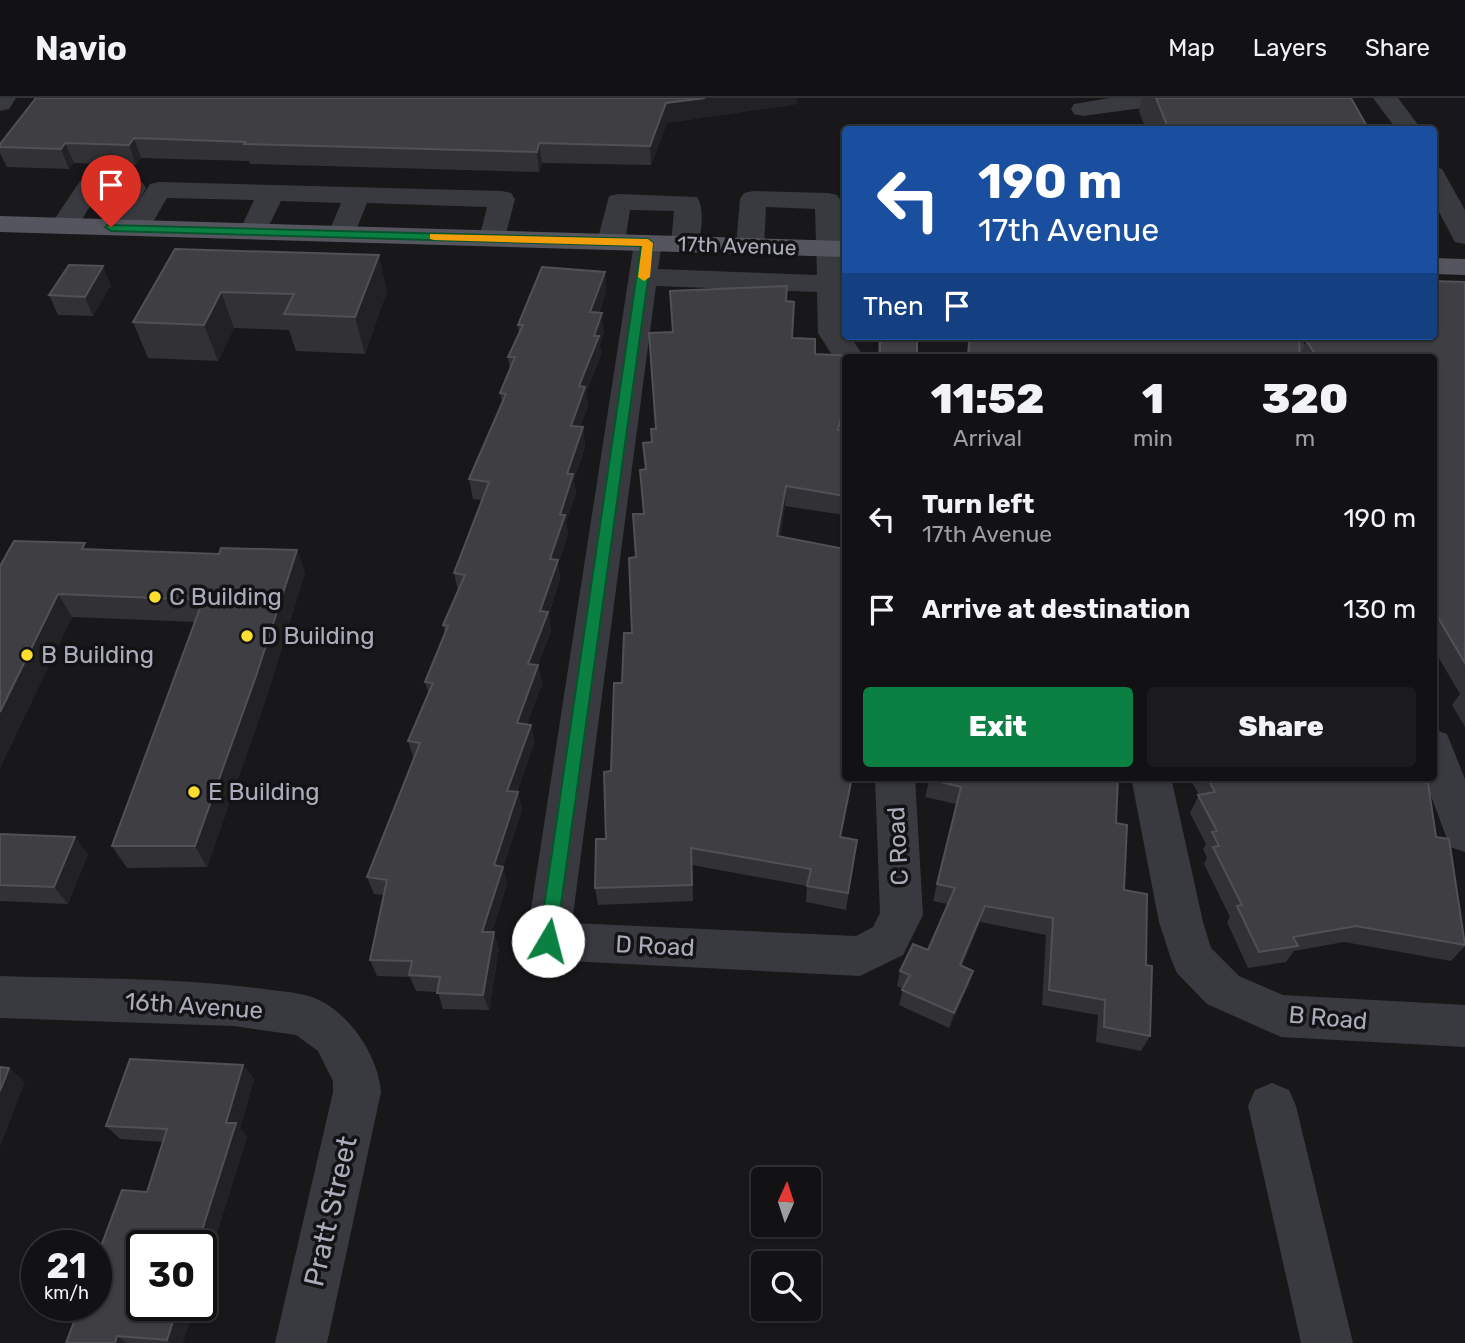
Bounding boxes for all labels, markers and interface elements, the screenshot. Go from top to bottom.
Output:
text: Navio [35,29,127,68]
text: Map [1168,34,1215,62]
text: Layers [1253,34,1327,62]
text: Share [1365,34,1430,62]
text: 190 m [978,152,1122,210]
icon: left [863,154,954,245]
pin [81,155,141,227]
icon: arrive [92,166,130,204]
text: 17th Avenue [978,211,1159,249]
street label: 17th Avenue [677,231,797,260]
icon: arrive [938,287,976,325]
text: Then [863,291,924,322]
text: 11:52 [931,374,1044,424]
text: 1 [1142,374,1164,424]
text: 320 [1262,374,1348,424]
text: Arrival [953,424,1022,452]
text: min [1133,424,1173,452]
text: m [1295,424,1315,452]
text: Turn left [922,489,1034,520]
icon: left [863,500,901,538]
text: 190 m [1343,503,1416,534]
text: 17th Avenue [922,520,1052,548]
place label: C Building [169,583,282,611]
marker: C Building [147,589,163,605]
icon: arrive [863,591,901,629]
text: Arrive at destination [922,594,1190,625]
text: 130 m [1343,594,1416,625]
place label: D Building [261,622,375,650]
marker: D Building [239,628,255,644]
place label: B Building [41,641,154,669]
marker: B Building [19,647,35,663]
button: Exit [863,687,1133,767]
button: Share [1147,687,1416,767]
place label: E Building [208,778,320,806]
marker: E Building [186,784,202,800]
street label: C Road [882,806,914,886]
position arrow [511,904,585,978]
street label: D Road [615,930,695,962]
street label: 16th Avenue [124,987,264,1025]
street label: B Road [1288,1001,1368,1035]
street label: Pratt Street [297,1133,364,1290]
north arrow [751,1167,821,1237]
map controls [751,1167,821,1321]
speed limit sign: 30 [126,1230,217,1321]
text: 21 [46,1245,87,1287]
button: search [751,1251,821,1321]
text: km/h [44,1282,89,1304]

